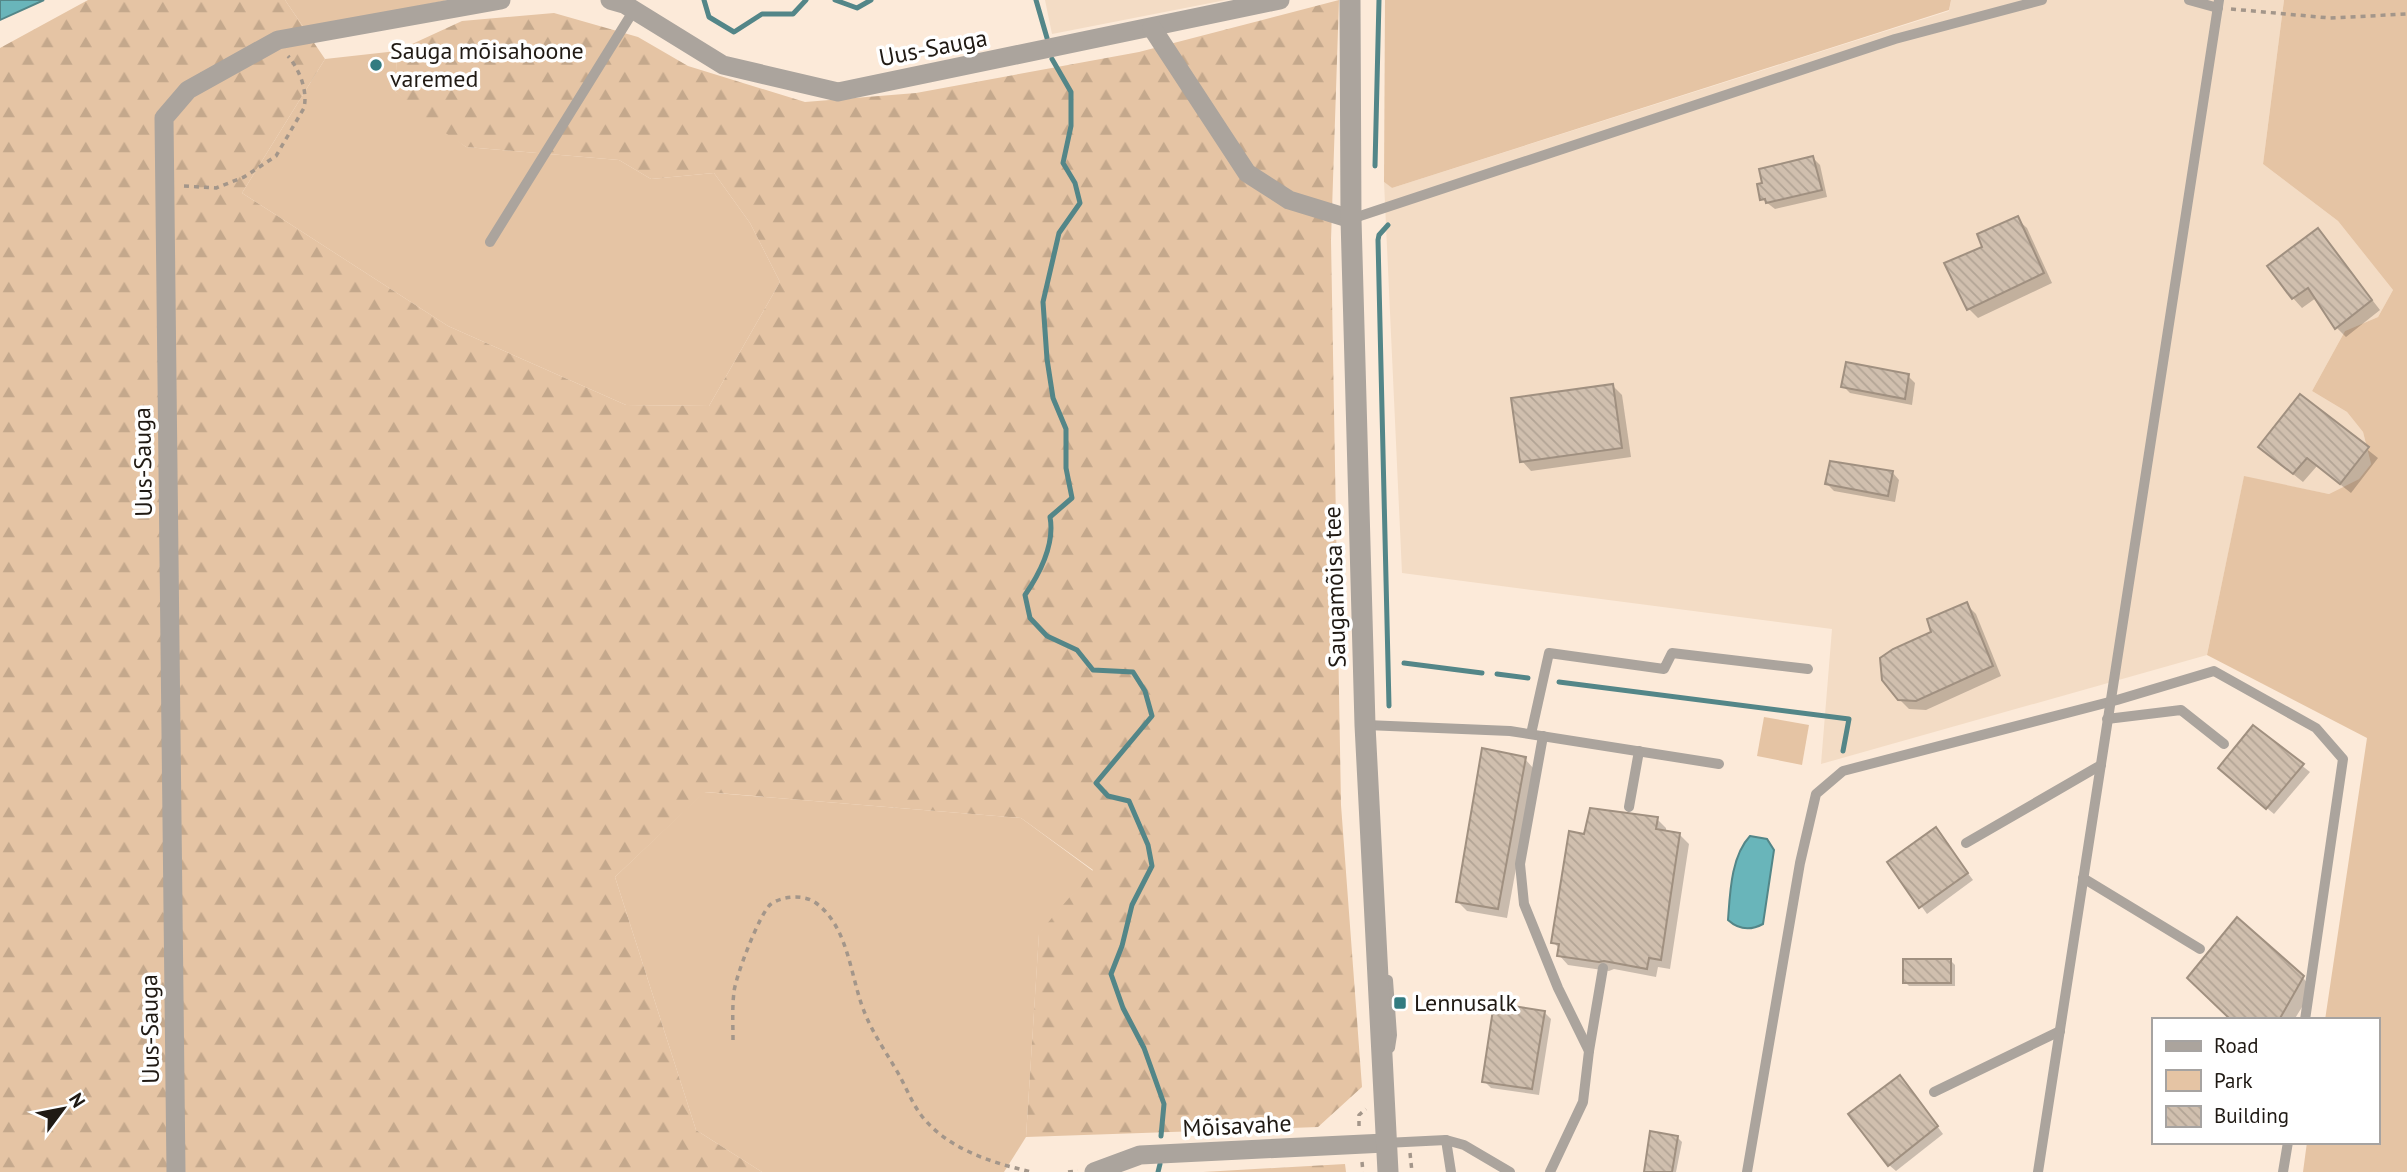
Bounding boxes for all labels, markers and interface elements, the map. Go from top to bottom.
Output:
street label: Uus-Sauga [876,22,990,73]
place label: Sauga mõisahoone varemed [390,35,584,94]
marker: Sauga mõisahoone varemed [368,57,384,73]
street label: Uus-Sauga [126,407,159,517]
street label: Saugamõisa tee [1316,506,1353,668]
street label: Uus-Sauga [133,974,166,1084]
place label: Lennusalk [1414,987,1517,1018]
marker: Lennusalk [1392,995,1408,1011]
legend [2152,1018,2379,1144]
text: Road [2214,1032,2258,1059]
text: Park [2214,1067,2253,1094]
north arrow [28,1074,98,1144]
text: N [64,1088,91,1112]
text: Building [2214,1102,2289,1129]
street label: Mõisavahe [1182,1107,1292,1144]

